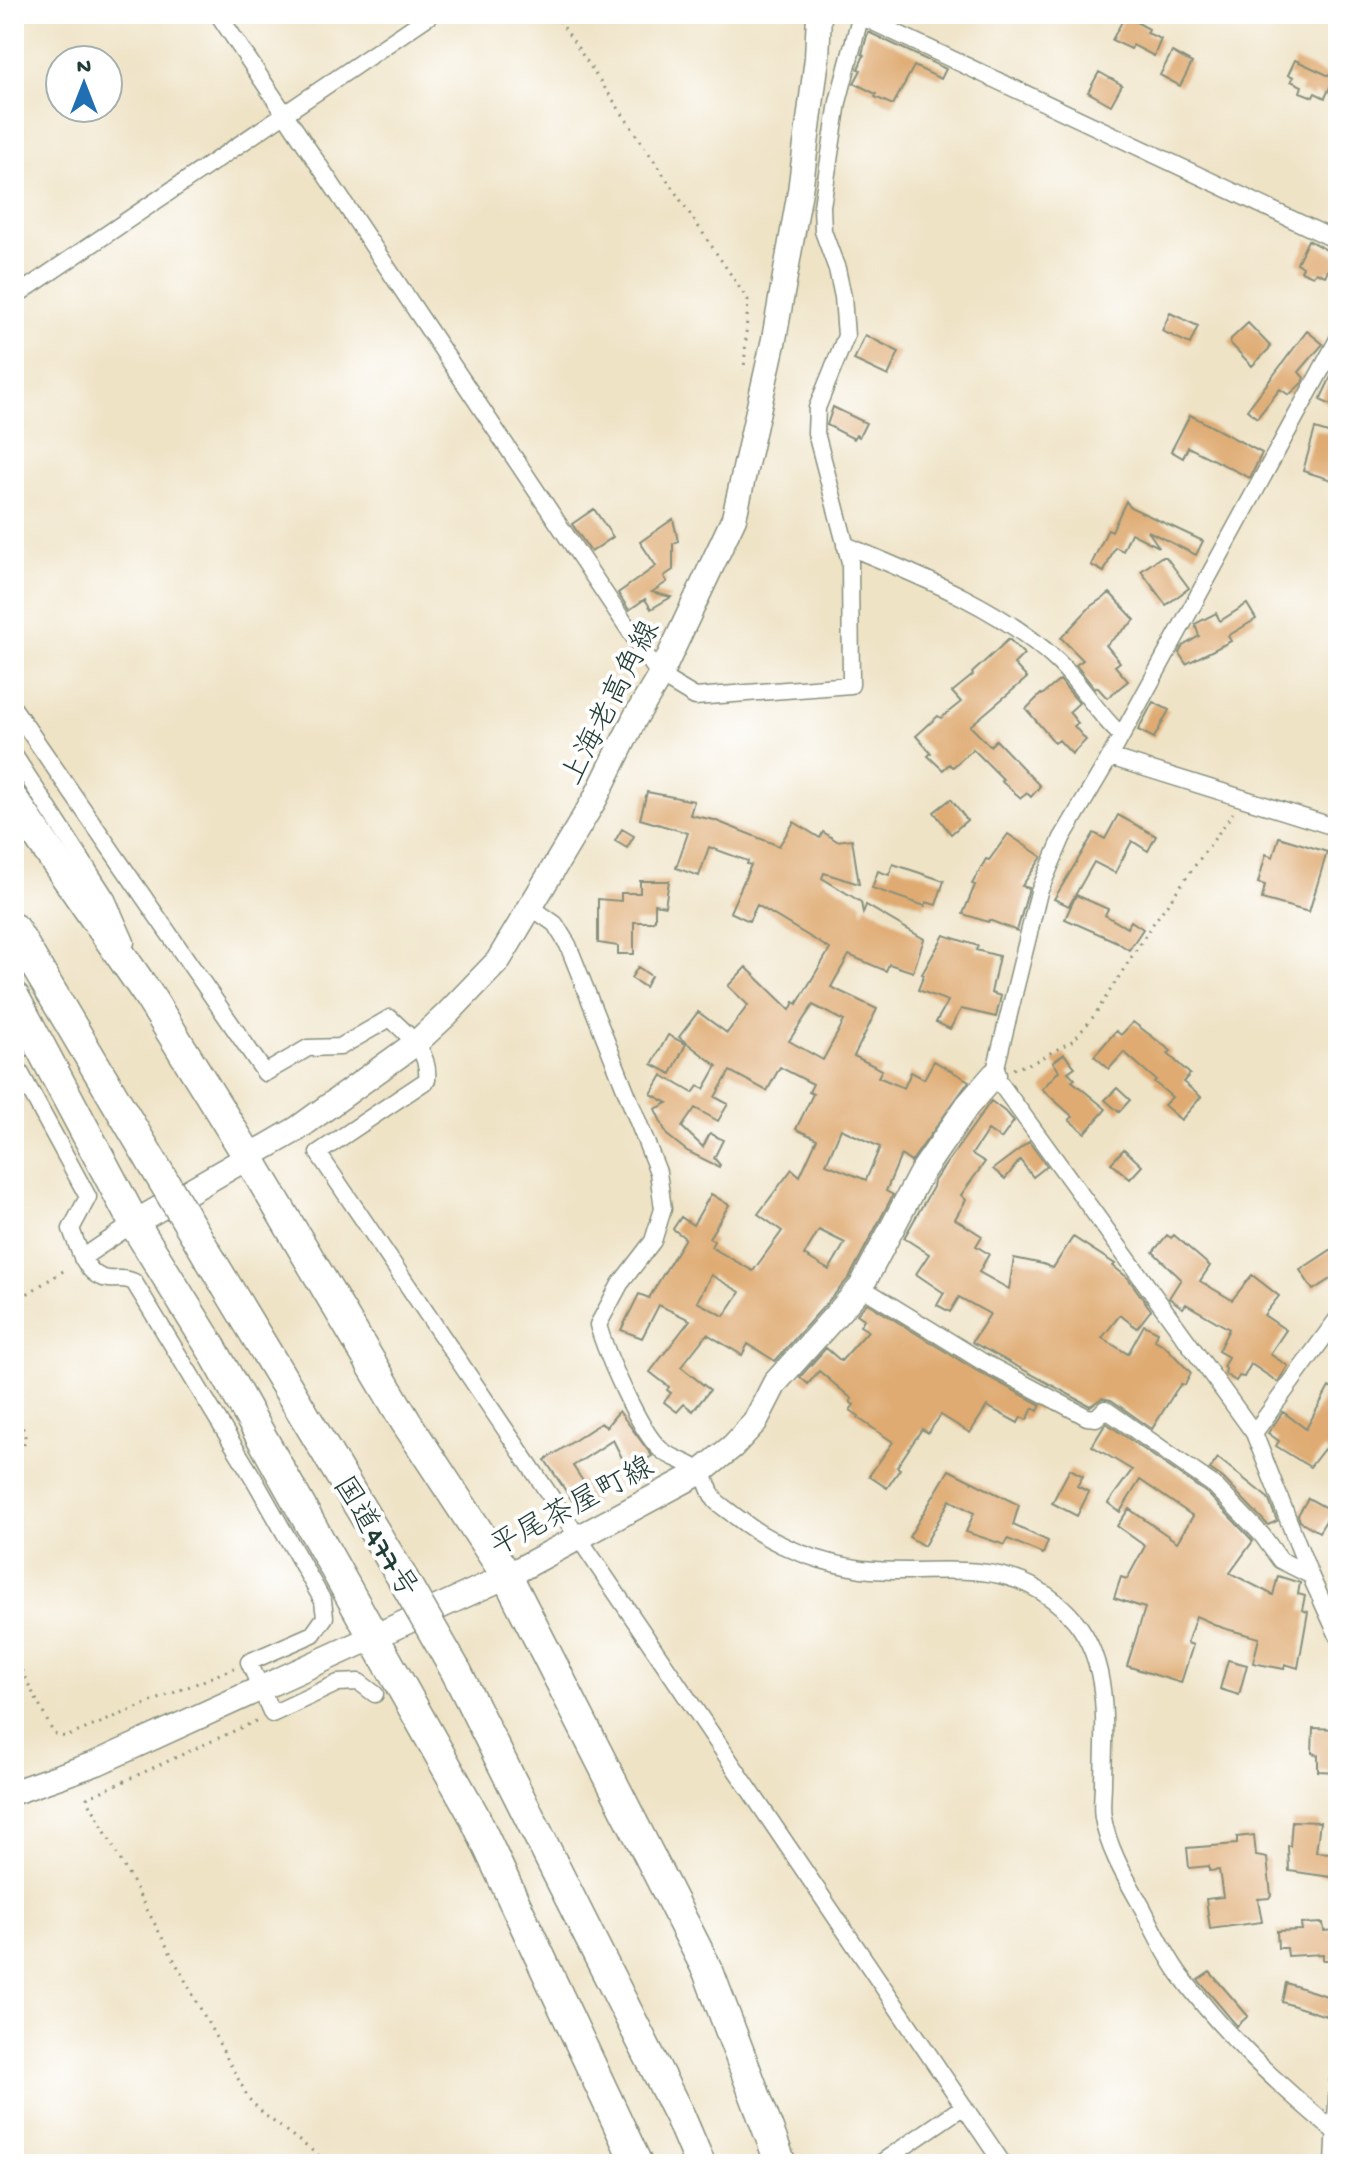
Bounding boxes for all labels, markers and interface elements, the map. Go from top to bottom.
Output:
north arrow [44,44,124,124]
text: N [77,55,91,81]
street label: 上海老高角線 [555,615,669,792]
street label: 平尾茶屋町線 [484,1450,661,1567]
street label: 国道477号 [323,1471,424,1605]

